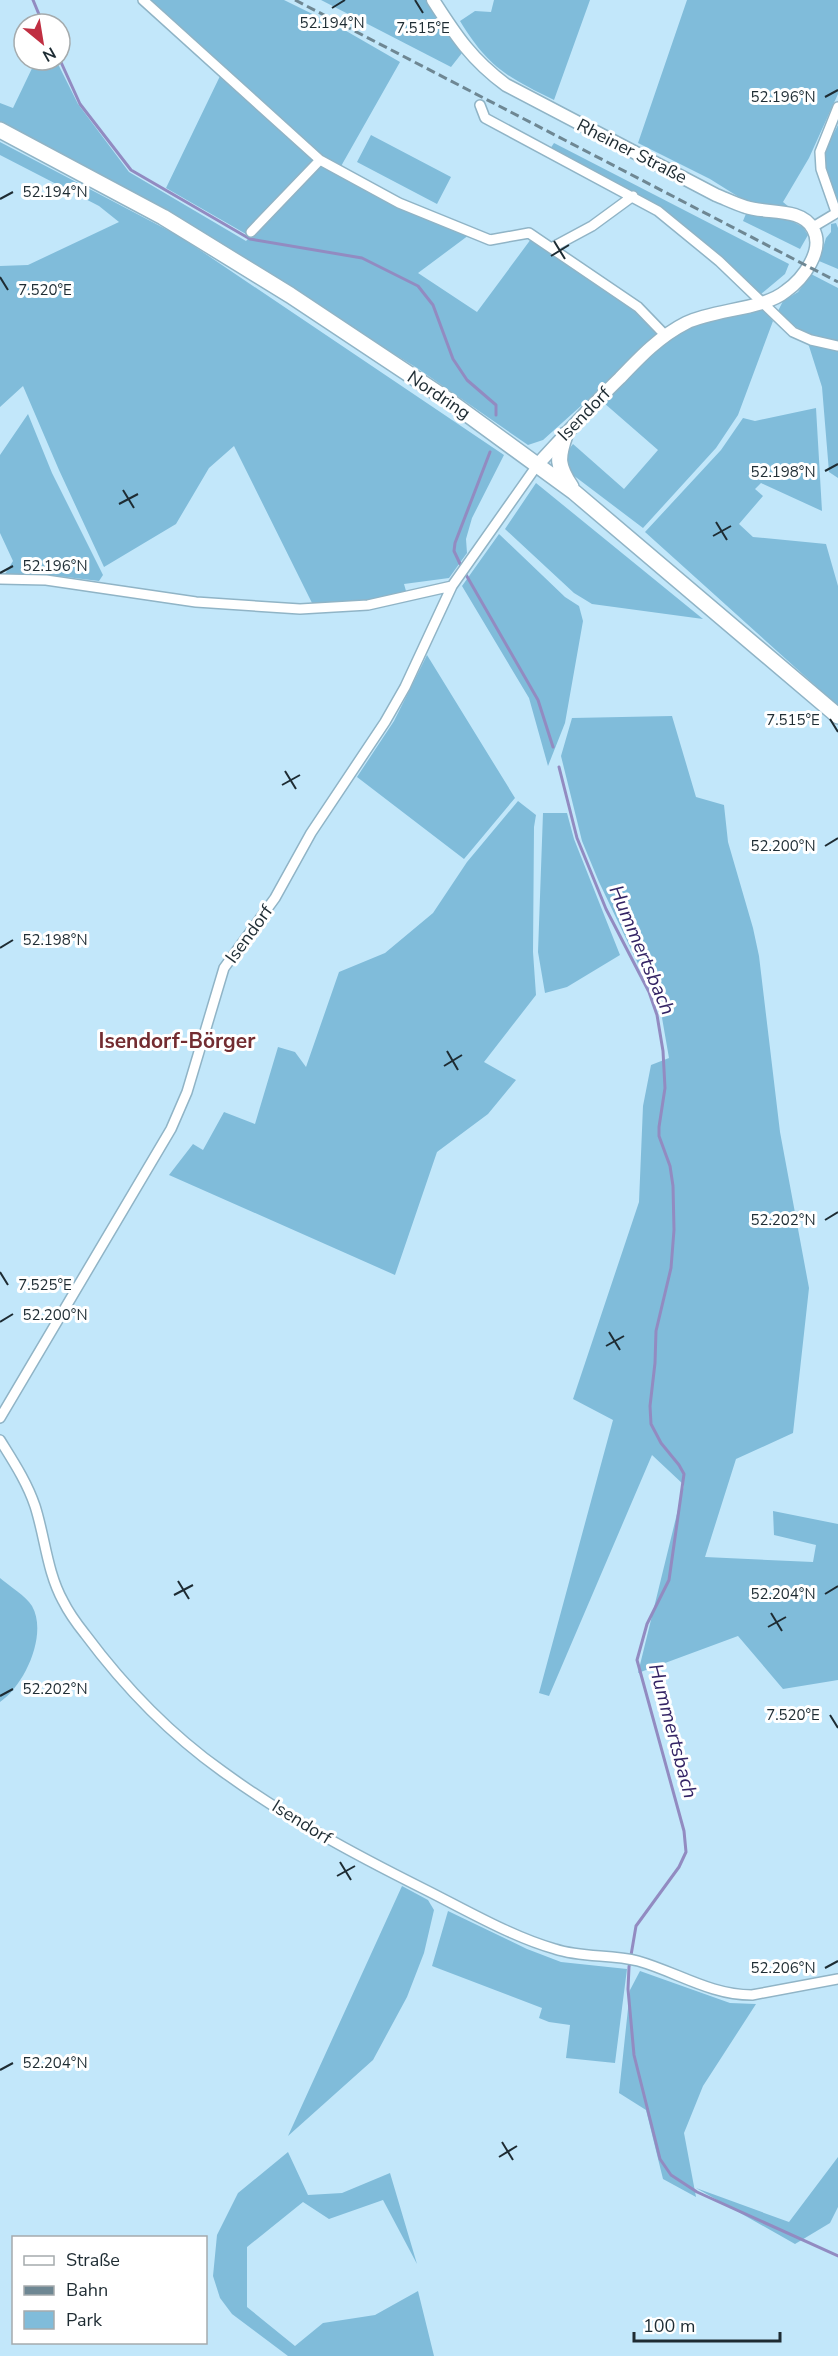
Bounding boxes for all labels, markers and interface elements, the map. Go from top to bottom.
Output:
north arrow [12,12,72,72]
text: 52.194°N [299,13,365,33]
text: 7.515°E [396,18,450,38]
text: N [38,42,60,67]
text: 52.196°N [750,87,816,107]
street label: Rheiner Straße [573,113,691,189]
text: 52.194°N [22,182,88,202]
text: 7.520°E [18,280,72,300]
street label: Nordring [403,365,475,425]
street label: Isendorf [552,381,616,446]
text: 52.198°N [750,462,816,482]
text: 52.196°N [22,556,88,576]
text: 7.515°E [766,710,820,730]
text: 52.200°N [750,836,816,856]
water label: Hummertsbach [603,881,681,1019]
street label: Isendorf [220,899,279,968]
text: 52.198°N [22,930,88,950]
district label: Isendorf-Börger [99,1027,256,1055]
text: 52.202°N [750,1210,816,1230]
text: 7.525°E [18,1275,72,1295]
text: 52.200°N [22,1305,88,1325]
text: 52.204°N [750,1584,816,1604]
water label: Hummertsbach [642,1661,704,1801]
text: 52.202°N [22,1679,88,1699]
text: 7.520°E [766,1705,820,1725]
street label: Isendorf [267,1794,337,1850]
text: 52.206°N [750,1958,816,1978]
text: 52.204°N [22,2053,88,2073]
legend [12,2236,207,2344]
text: Straße [66,2248,120,2272]
text: Bahn [66,2278,108,2302]
scale bar [634,2305,780,2343]
text: Park [66,2308,103,2332]
text: 100 m [643,2314,695,2338]

